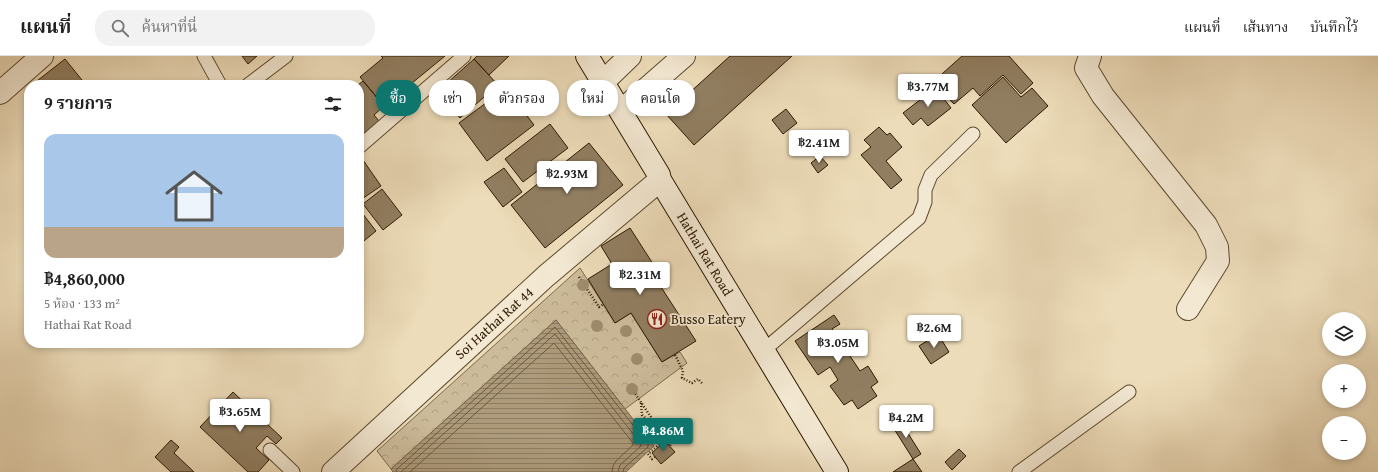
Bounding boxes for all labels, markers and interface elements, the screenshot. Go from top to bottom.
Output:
search box [95,10,375,46]
text: แผนที่ [20,12,71,40]
text: ค้นหาที่นี่ [141,16,197,37]
icon: search [109,17,131,39]
text: แผนที่ [1184,17,1221,37]
text: เส้นทาง [1243,17,1288,37]
text: บันทึกไว้ [1310,17,1358,37]
pin: ฿3.77M [895,74,961,108]
text: ฿3.77M [907,77,949,96]
chip: ซื้อ [376,80,421,116]
chip: เช่า [429,80,476,116]
chip: ตัวกรอง [484,80,559,116]
chip: ใหม่ [567,80,618,116]
chip: คอนโด [626,80,695,116]
text: 9 รายการ [44,90,113,115]
icon: filters [322,93,344,115]
pin: ฿2.41M [786,130,852,164]
text: ฿2.41M [798,133,840,152]
icon: home [158,160,230,232]
pin: ฿2.93M [534,161,600,195]
text: ฿2.93M [546,164,588,183]
street label: Hathai Rat Road [672,208,738,300]
pin: ฿2.31M [607,262,673,296]
text: ฿2.31M [619,265,661,284]
text: ฿4,860,000 [44,266,125,291]
street label: Soi Hathai Rat 44 [450,282,538,364]
text: 5 ห้อง · 133 m² [44,294,120,313]
restaurant icon: Busso Eatery [646,308,668,330]
place label: Busso Eatery [671,309,746,329]
map controls [1322,312,1366,460]
button: layers [1322,312,1366,356]
text: Hathai Rat Road [44,315,132,334]
pin: ฿2.6M [906,315,962,349]
text: ฿2.6M [916,318,952,337]
pin: ฿3.05M [805,330,871,364]
text: ฿3.05M [817,333,859,352]
button: + [1322,364,1366,408]
pin: ฿3.65M [207,399,273,433]
text: ฿3.65M [219,402,261,421]
pin: ฿4.2M [878,405,934,439]
text: ฿4.2M [888,408,924,427]
button: − [1322,416,1366,460]
pin: ฿4.86M [630,418,696,452]
text: ฿4.86M [642,421,684,440]

